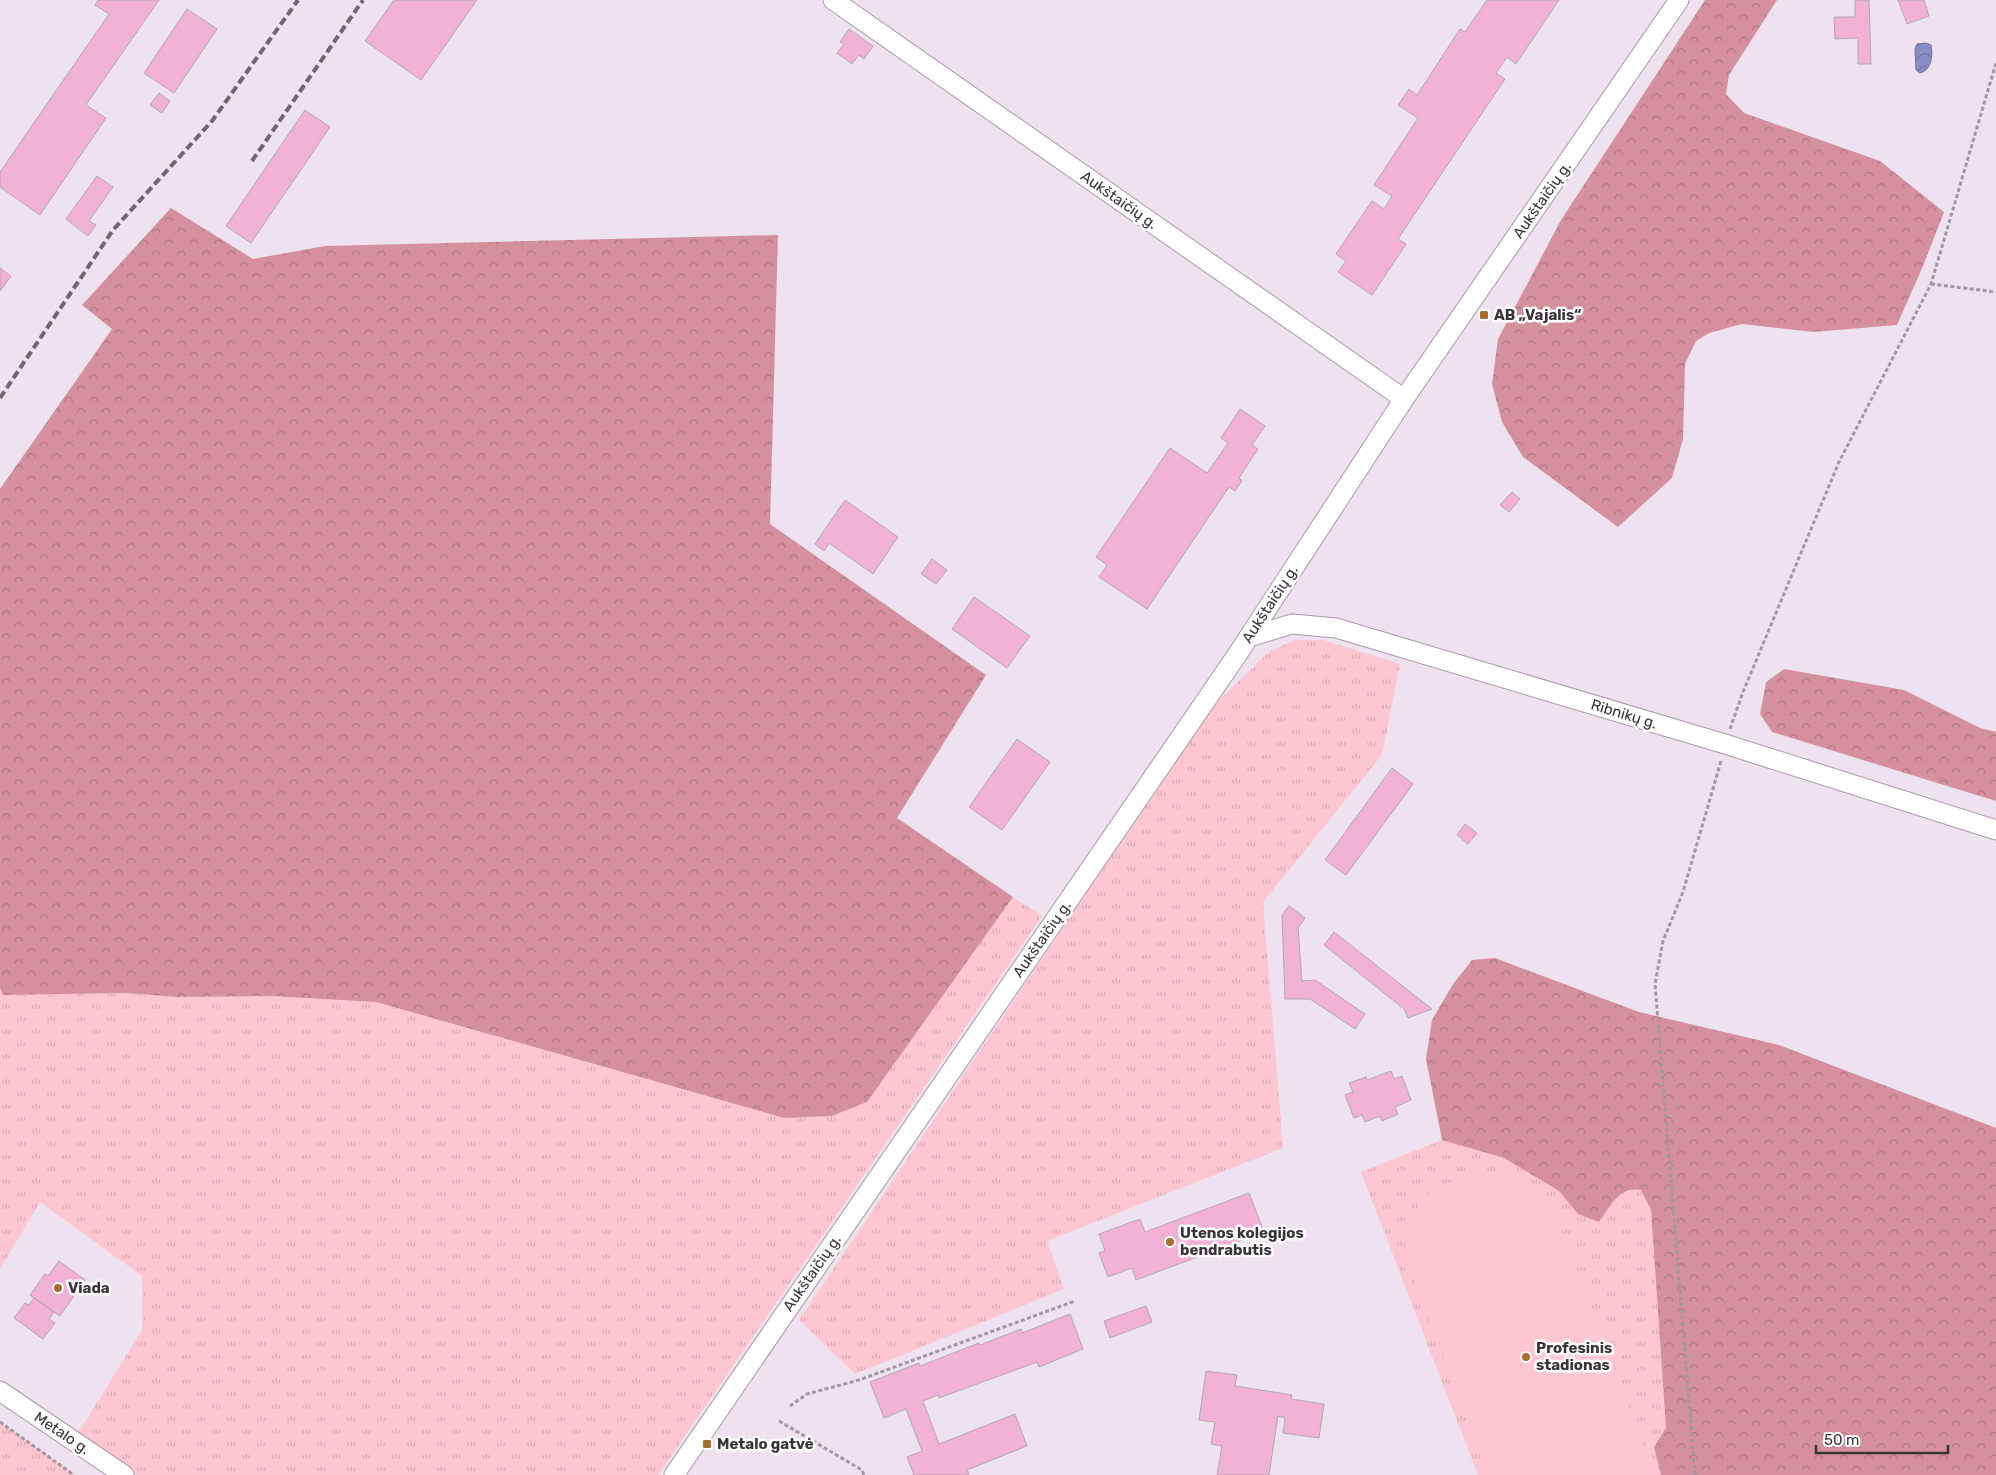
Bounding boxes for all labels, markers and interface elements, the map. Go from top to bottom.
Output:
street label: Aukštaičių g. [1509,158,1575,242]
street label: Aukštaičių g. [1077,167,1161,233]
place label: AB „Vajalis“ [1494,306,1581,324]
marker: AB „Vajalis“ [1478,309,1490,321]
street label: Aukštaičių g. [1238,562,1302,646]
street label: Ribnikų g. [1589,695,1659,733]
street label: Aukštaičių g. [1009,897,1075,981]
place label: Utenos kolegijos bendrabutis [1180,1224,1304,1259]
street label: Aukštaičių g. [779,1231,845,1315]
marker: Utenos kolegijos bendrabutis [1164,1236,1176,1248]
place label: Viada [68,1279,110,1297]
marker: Viada [52,1282,64,1294]
place label: Profesinis stadionas [1536,1339,1612,1374]
marker: Profesinis stadionas [1520,1351,1532,1363]
street label: Metalo g. [31,1408,93,1458]
scale bar [1816,1422,1948,1454]
text: 50 m [1824,1431,1859,1449]
place label: Metalo gatvė [717,1435,814,1453]
marker: Metalo gatvė [701,1438,713,1450]

